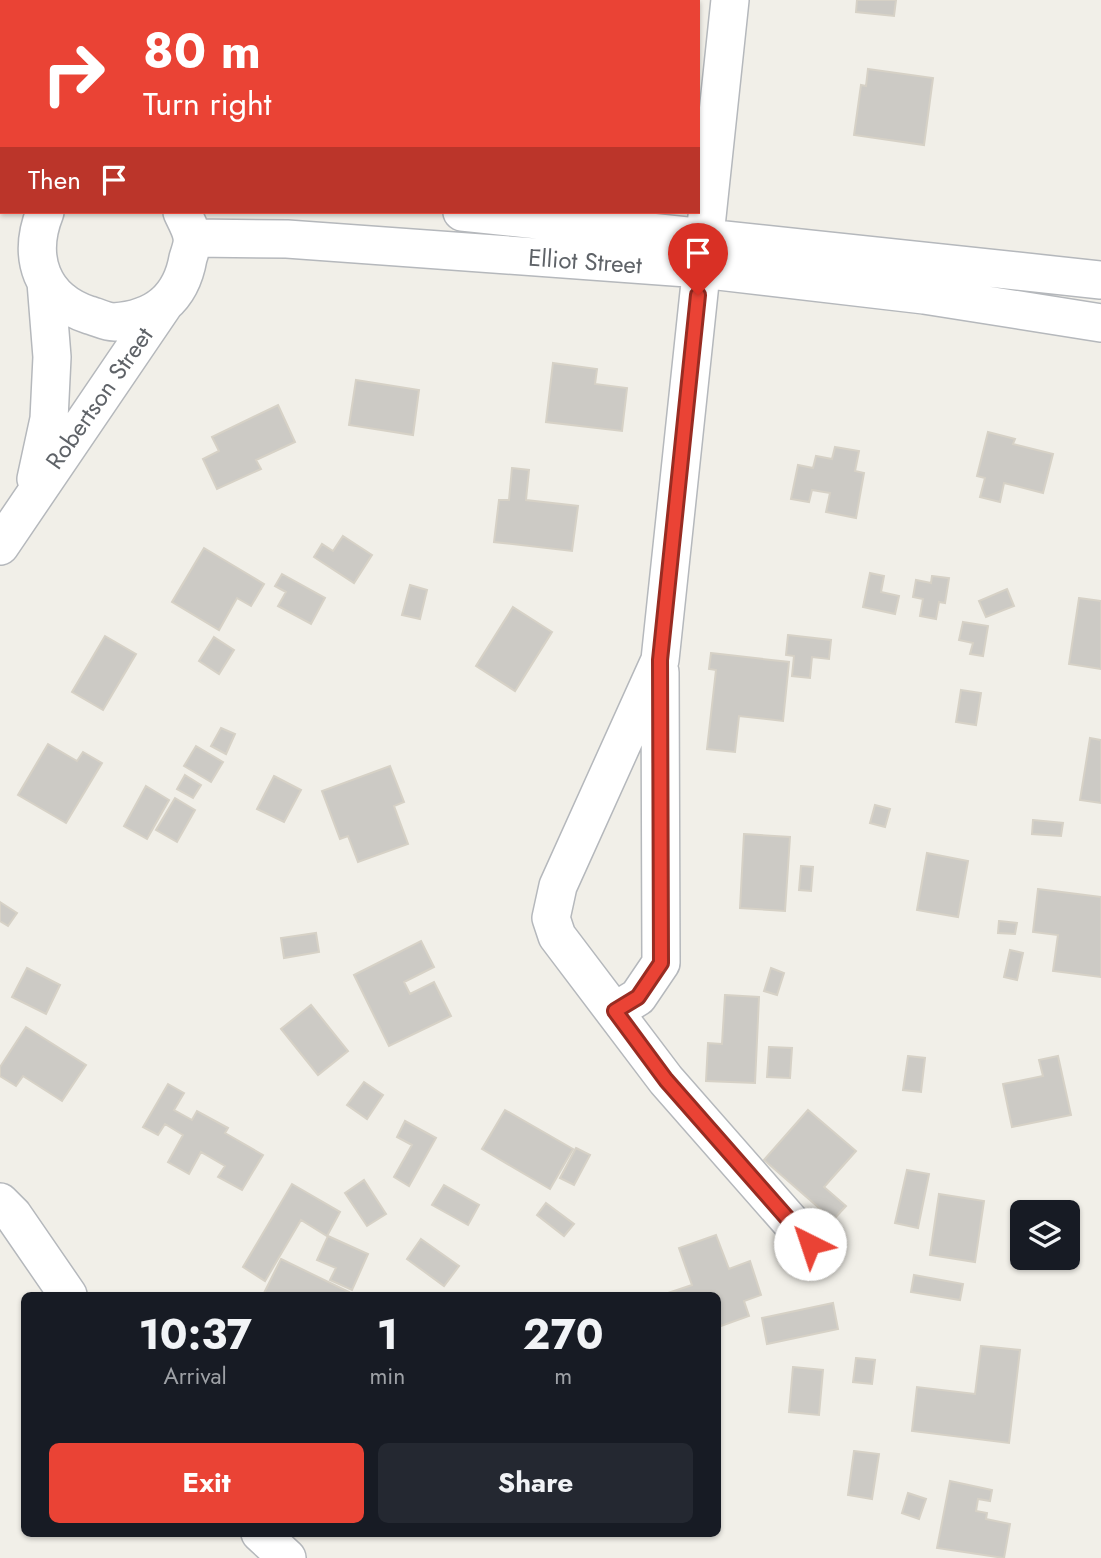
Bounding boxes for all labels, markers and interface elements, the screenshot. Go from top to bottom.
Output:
text: 80 m [143,16,261,86]
icon: right [28,28,119,119]
text: Turn right [143,81,272,127]
text: Then [28,161,81,199]
icon: arrive [95,161,133,199]
pin [668,223,728,295]
icon: arrive [679,234,717,272]
street label: Elliot Street [527,240,643,282]
street label: Robertson Street [37,320,161,476]
map controls [1010,1200,1080,1270]
button: layers [1010,1200,1080,1270]
position arrow [773,1207,847,1281]
text: 10:37 [138,1304,252,1365]
text: 1 [377,1304,398,1365]
text: 270 [523,1304,604,1365]
text: Arrival [163,1359,227,1393]
text: min [369,1359,405,1393]
text: m [554,1359,572,1393]
button: Exit [49,1443,364,1523]
button: Share [378,1443,693,1523]

